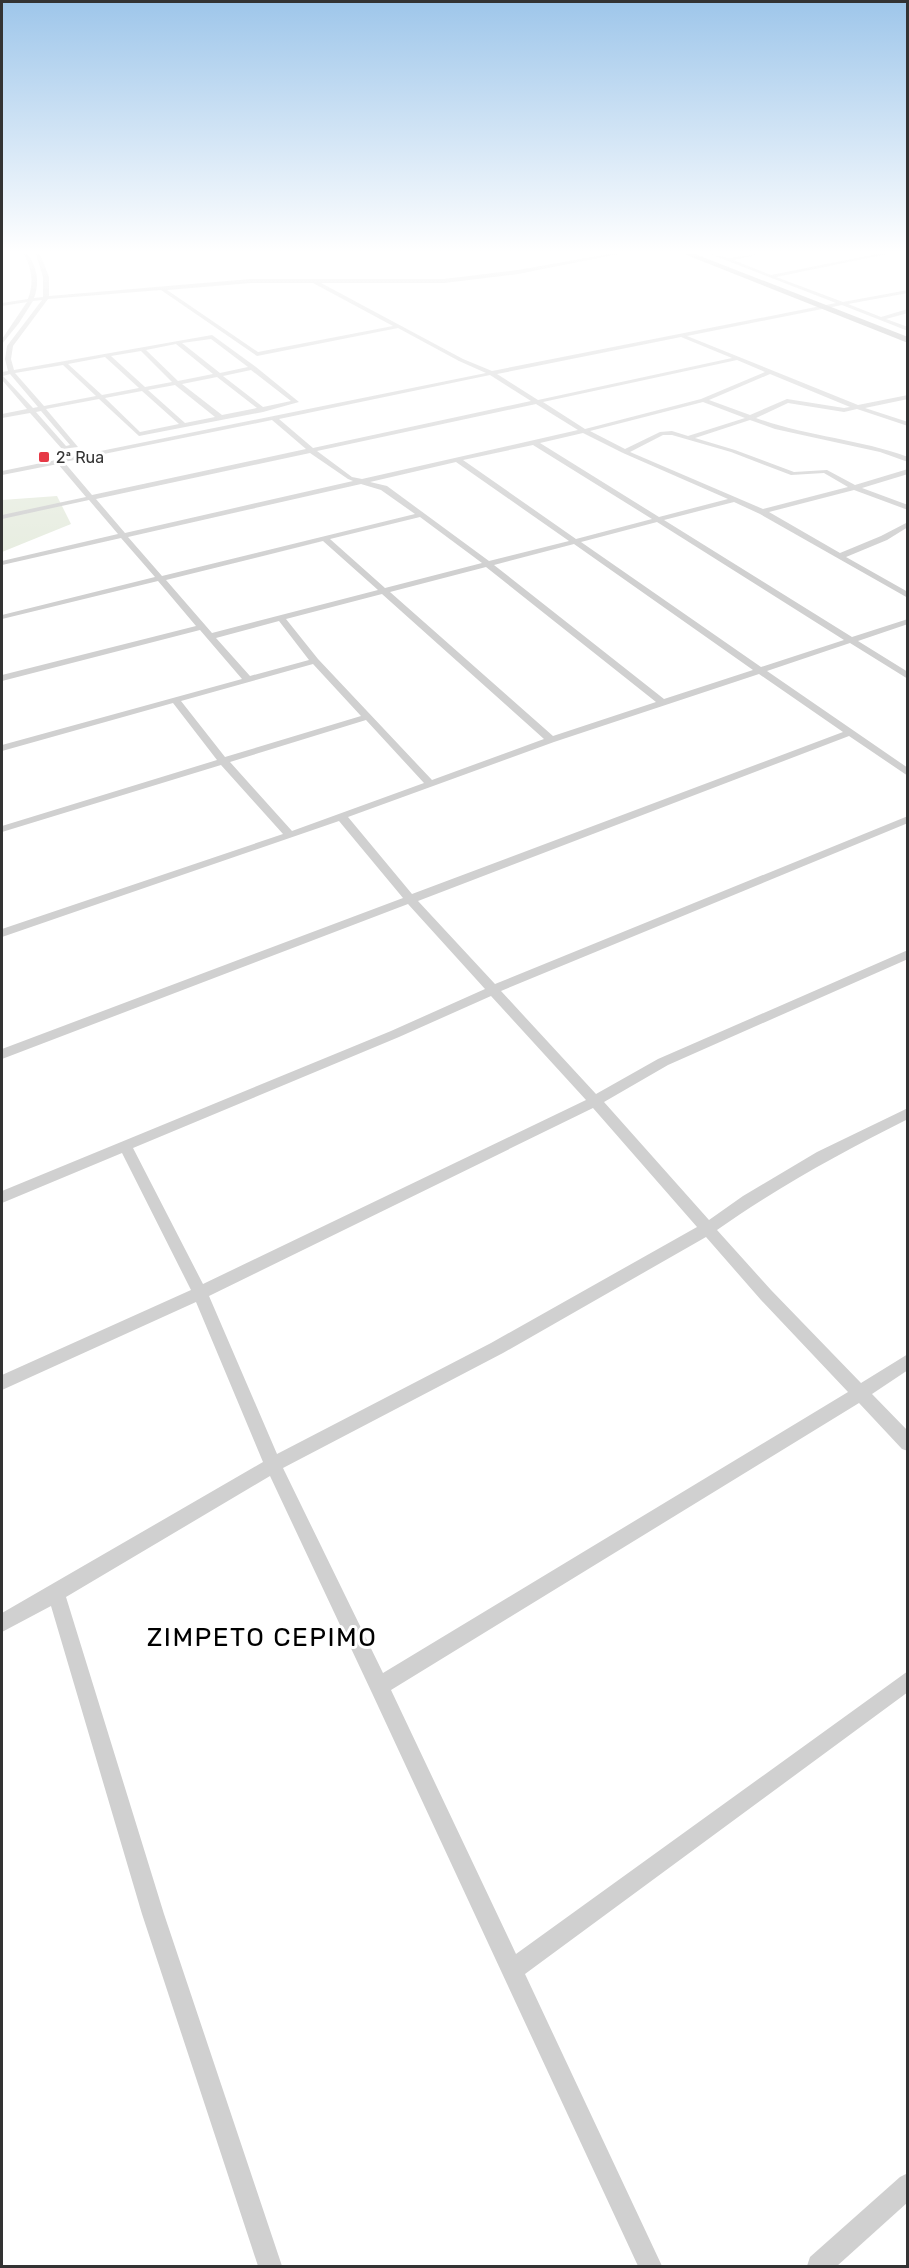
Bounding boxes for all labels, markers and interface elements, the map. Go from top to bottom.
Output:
place label: 2ª Rua [56,448,104,467]
marker: 2ª Rua [37,450,51,464]
district label: ZIMPETO CEPIMO [147,1622,377,1653]

